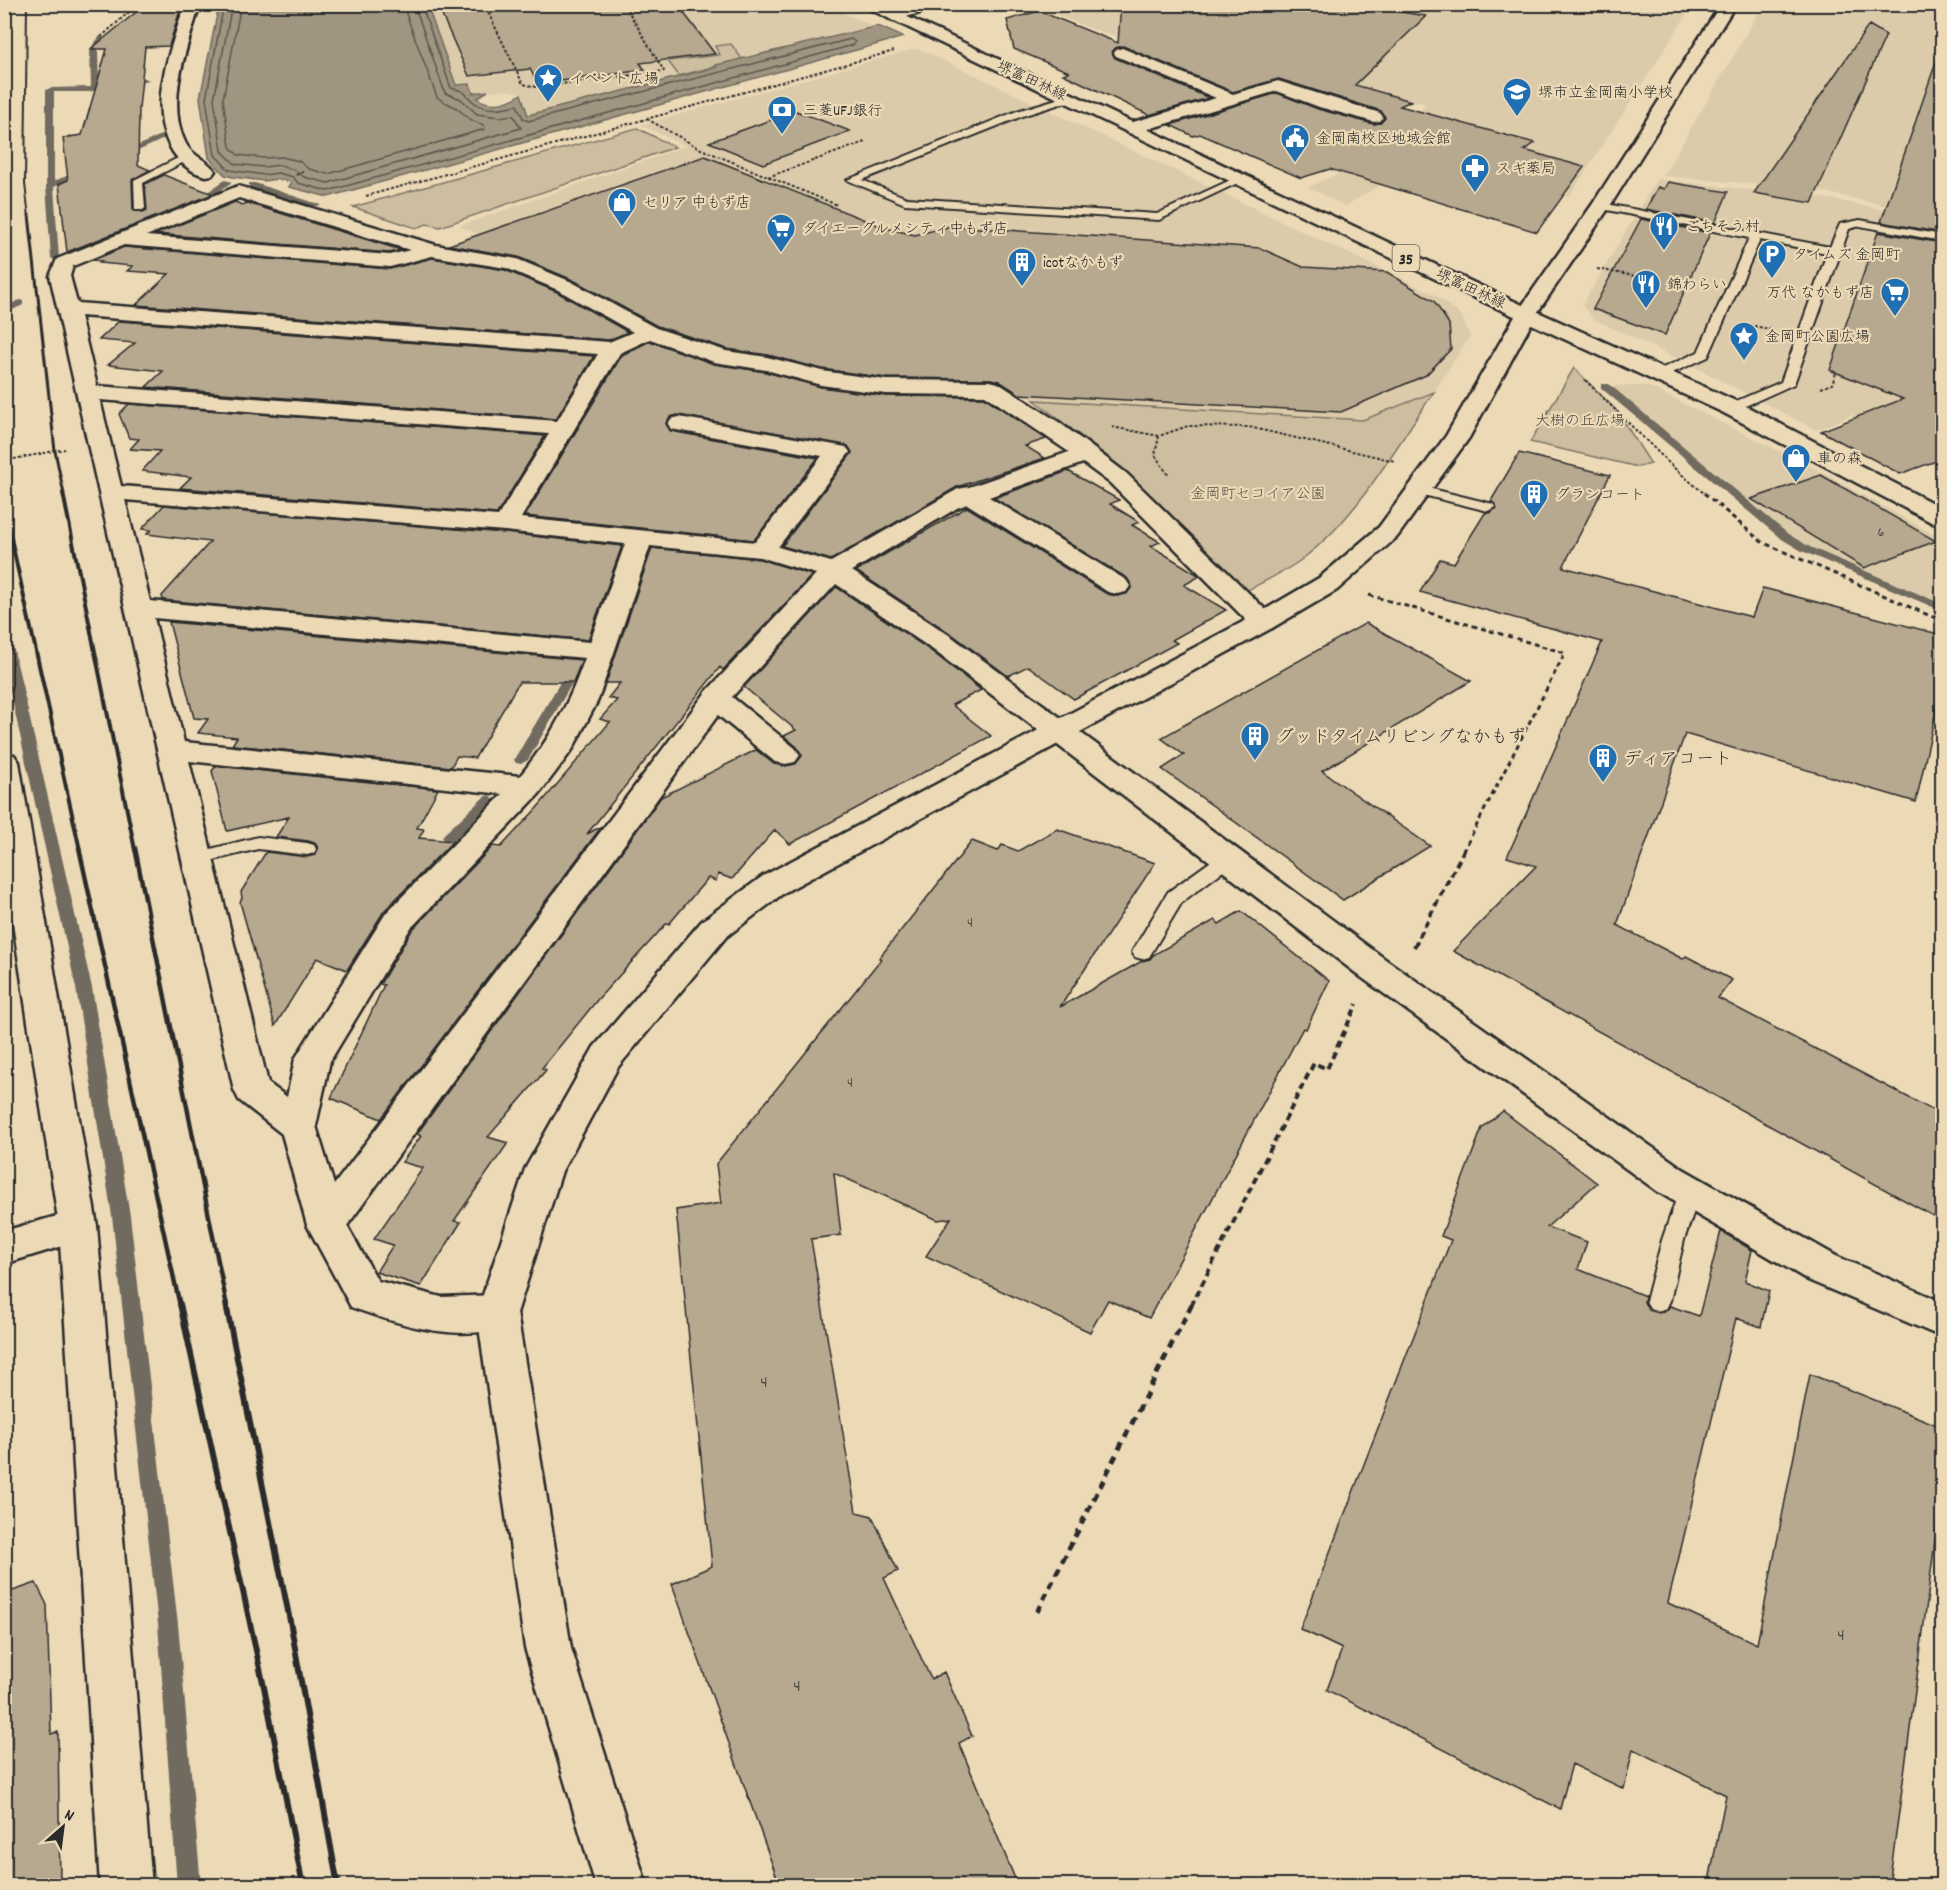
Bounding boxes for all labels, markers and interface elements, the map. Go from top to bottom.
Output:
street label: 堺富田林線 [993,56,1070,108]
place icon: イベント広場 [532,62,564,104]
place label: イベント広場 [569,69,659,91]
school or university icon: 堺市立金岡南小学校 [1501,76,1533,118]
place label: 堺市立金岡南小学校 [1538,83,1673,105]
bank icon: 三菱UFJ銀行 [766,94,798,136]
place label: 三菱UFJ銀行 [803,101,882,123]
public building icon: 金岡南校区地域会館 [1279,122,1311,164]
place label: 金岡南校区地域会館 [1316,129,1451,151]
pharmacy icon: スギ薬局 [1459,152,1491,194]
place label: スギ薬局 [1496,159,1556,181]
shop icon: セリア 中もず店 [606,186,638,228]
place label: セリア 中もず店 [643,193,751,215]
restaurant icon: ごちそう村 [1648,210,1680,252]
supermarket icon: ダイエーグルメシティ中もず店 [765,212,797,254]
place label: ごちそう村 [1685,217,1760,239]
place label: ダイエーグルメシティ中もず店 [802,219,1008,241]
parking icon: タイムズ 金岡町 [1756,238,1788,280]
road number: 35 [1392,245,1420,271]
place label: タイムズ 金岡町 [1793,245,1901,267]
building icon: icotなかもず [1006,246,1038,288]
place label: icotなかもず [1043,253,1123,275]
street label: 堺富田林線 [1432,264,1509,316]
restaurant icon: 錦わらい [1630,268,1662,310]
place label: 錦わらい [1667,275,1727,297]
supermarket icon: 万代 なかもず店 [1879,276,1911,318]
place label: 万代 なかもず店 [1766,283,1874,305]
place icon: 金岡町公園広場 [1728,320,1760,362]
place label: 金岡町公園広場 [1765,327,1870,349]
park label: 大樹の丘広場 [1535,411,1625,433]
shop icon: 車の森 [1780,442,1812,484]
place label: 車の森 [1817,449,1862,471]
building icon: グランコート [1518,478,1550,520]
park label: 金岡町セコイア公園 [1190,484,1326,506]
place label: グランコート [1555,485,1645,507]
house number: 6 [1878,523,1885,543]
building icon: グッドタイムリビングなかもず [1239,720,1271,762]
place label: グッドタイムリビングなかもず [1276,726,1525,751]
building icon: ディアコート [1587,742,1619,784]
place label: ディアコート [1624,748,1732,773]
house number: 4 [967,913,973,935]
house number: 4 [847,1073,853,1095]
house number: 4 [760,1371,768,1396]
house number: 4 [1837,1624,1845,1649]
house number: 4 [793,1675,801,1700]
north arrow [33,1797,93,1857]
text: N [60,1804,78,1828]

